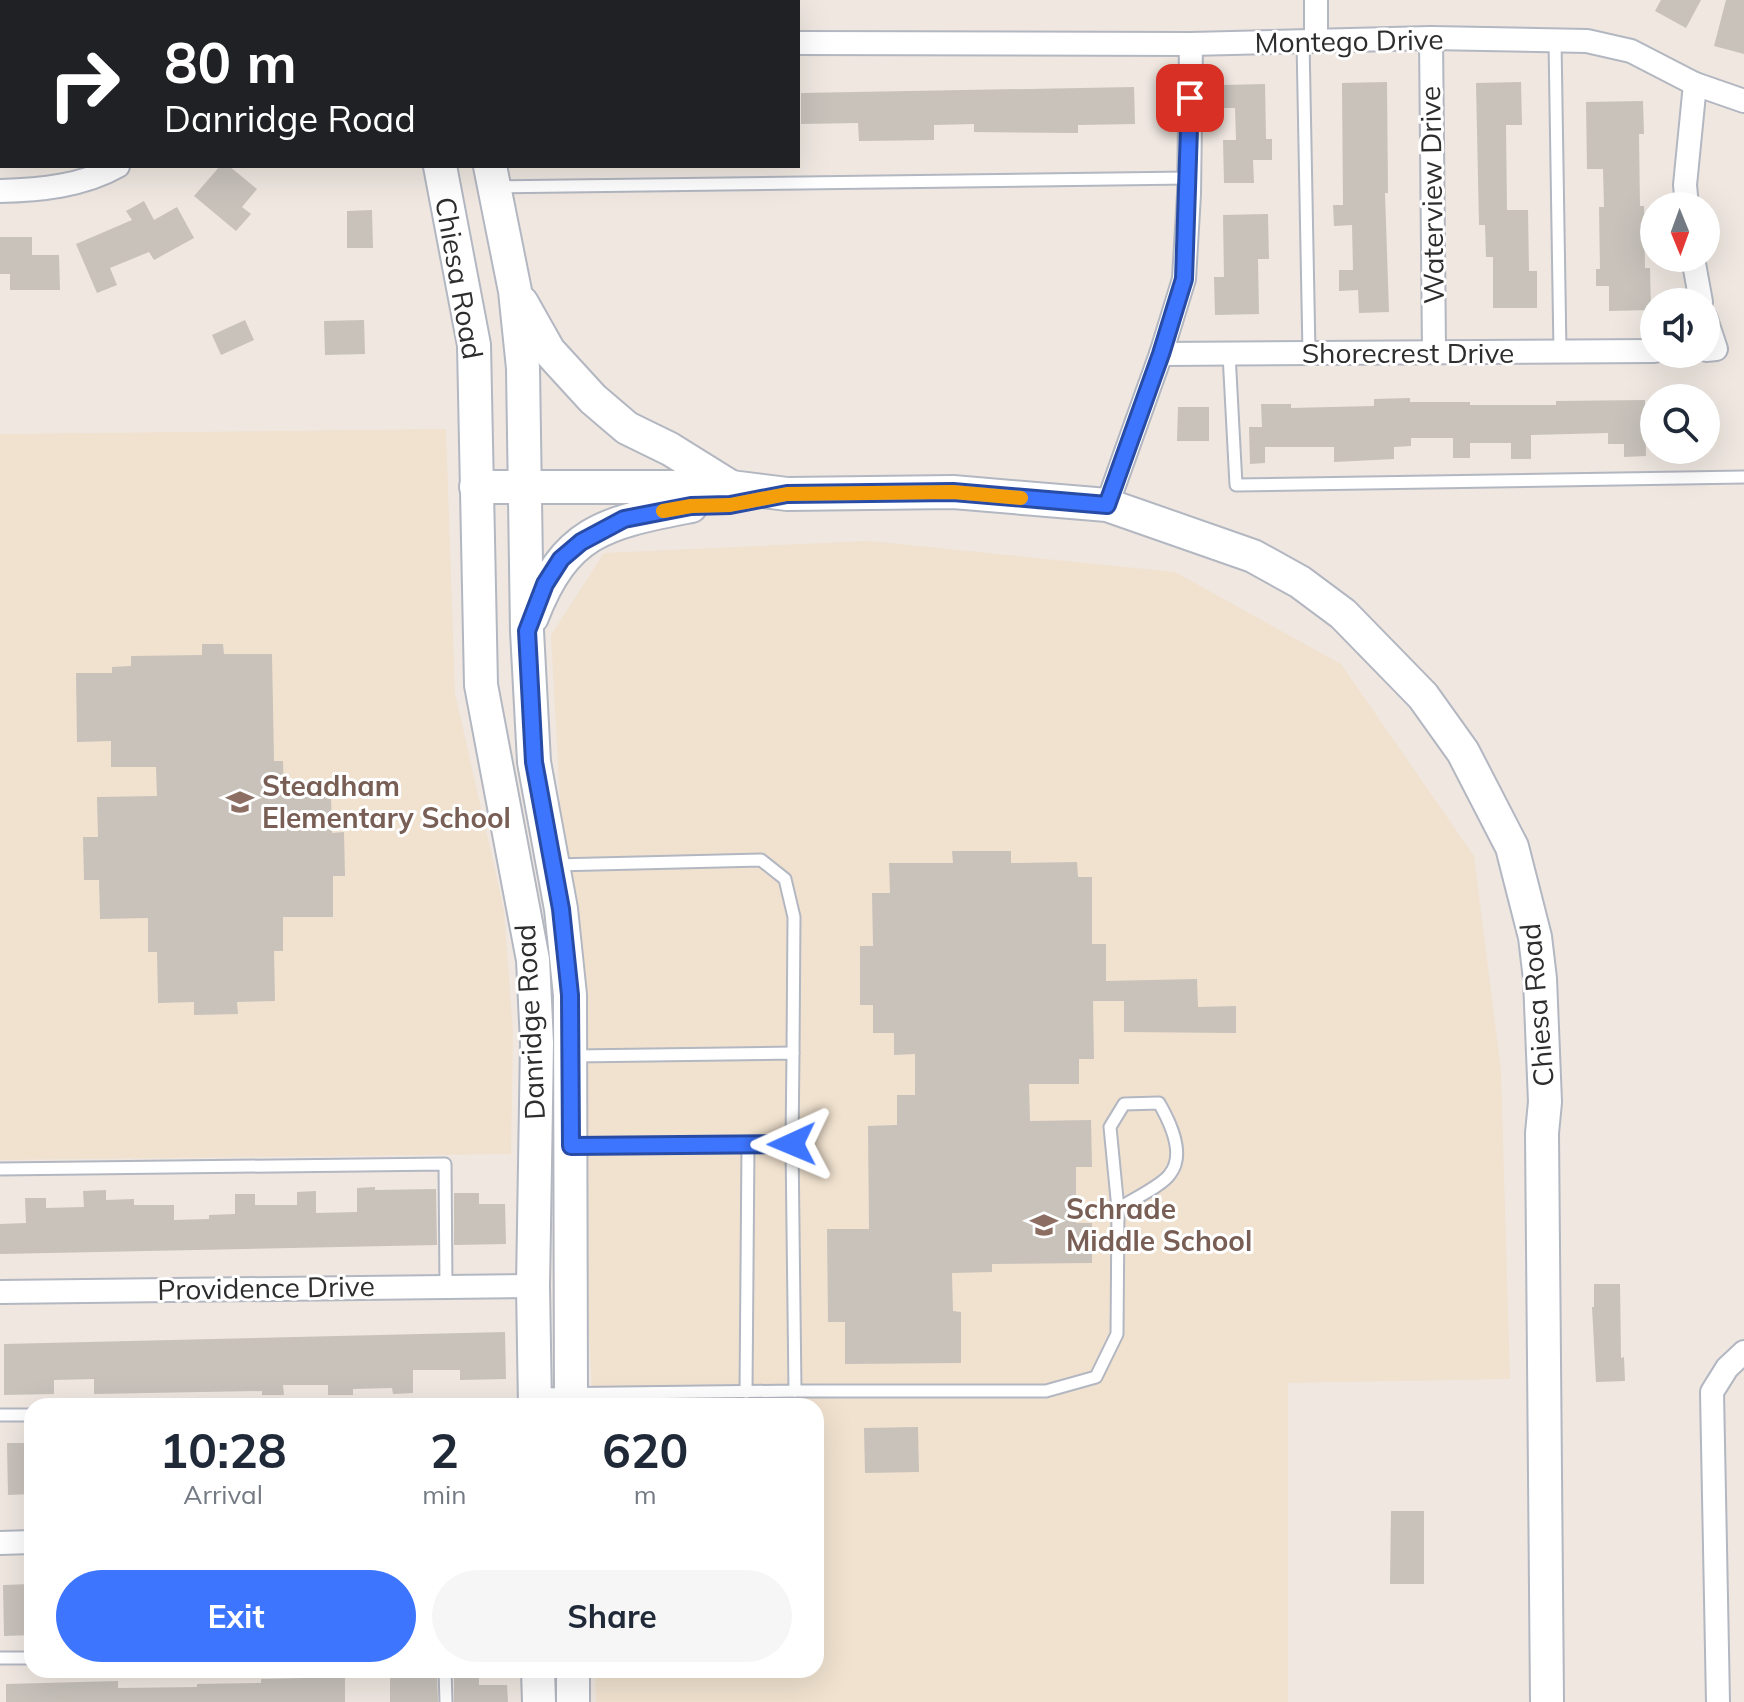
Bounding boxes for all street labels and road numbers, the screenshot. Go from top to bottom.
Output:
street label: Montego Drive [1254,21,1444,60]
street label: Waterview Drive [1412,86,1451,304]
street label: Chiesa Road [428,194,491,362]
street label: Shorecrest Drive [1302,335,1514,370]
street label: Chiesa Road [1512,922,1561,1088]
street label: Danridge Road [507,923,552,1121]
street label: Providence Drive [157,1268,375,1307]

